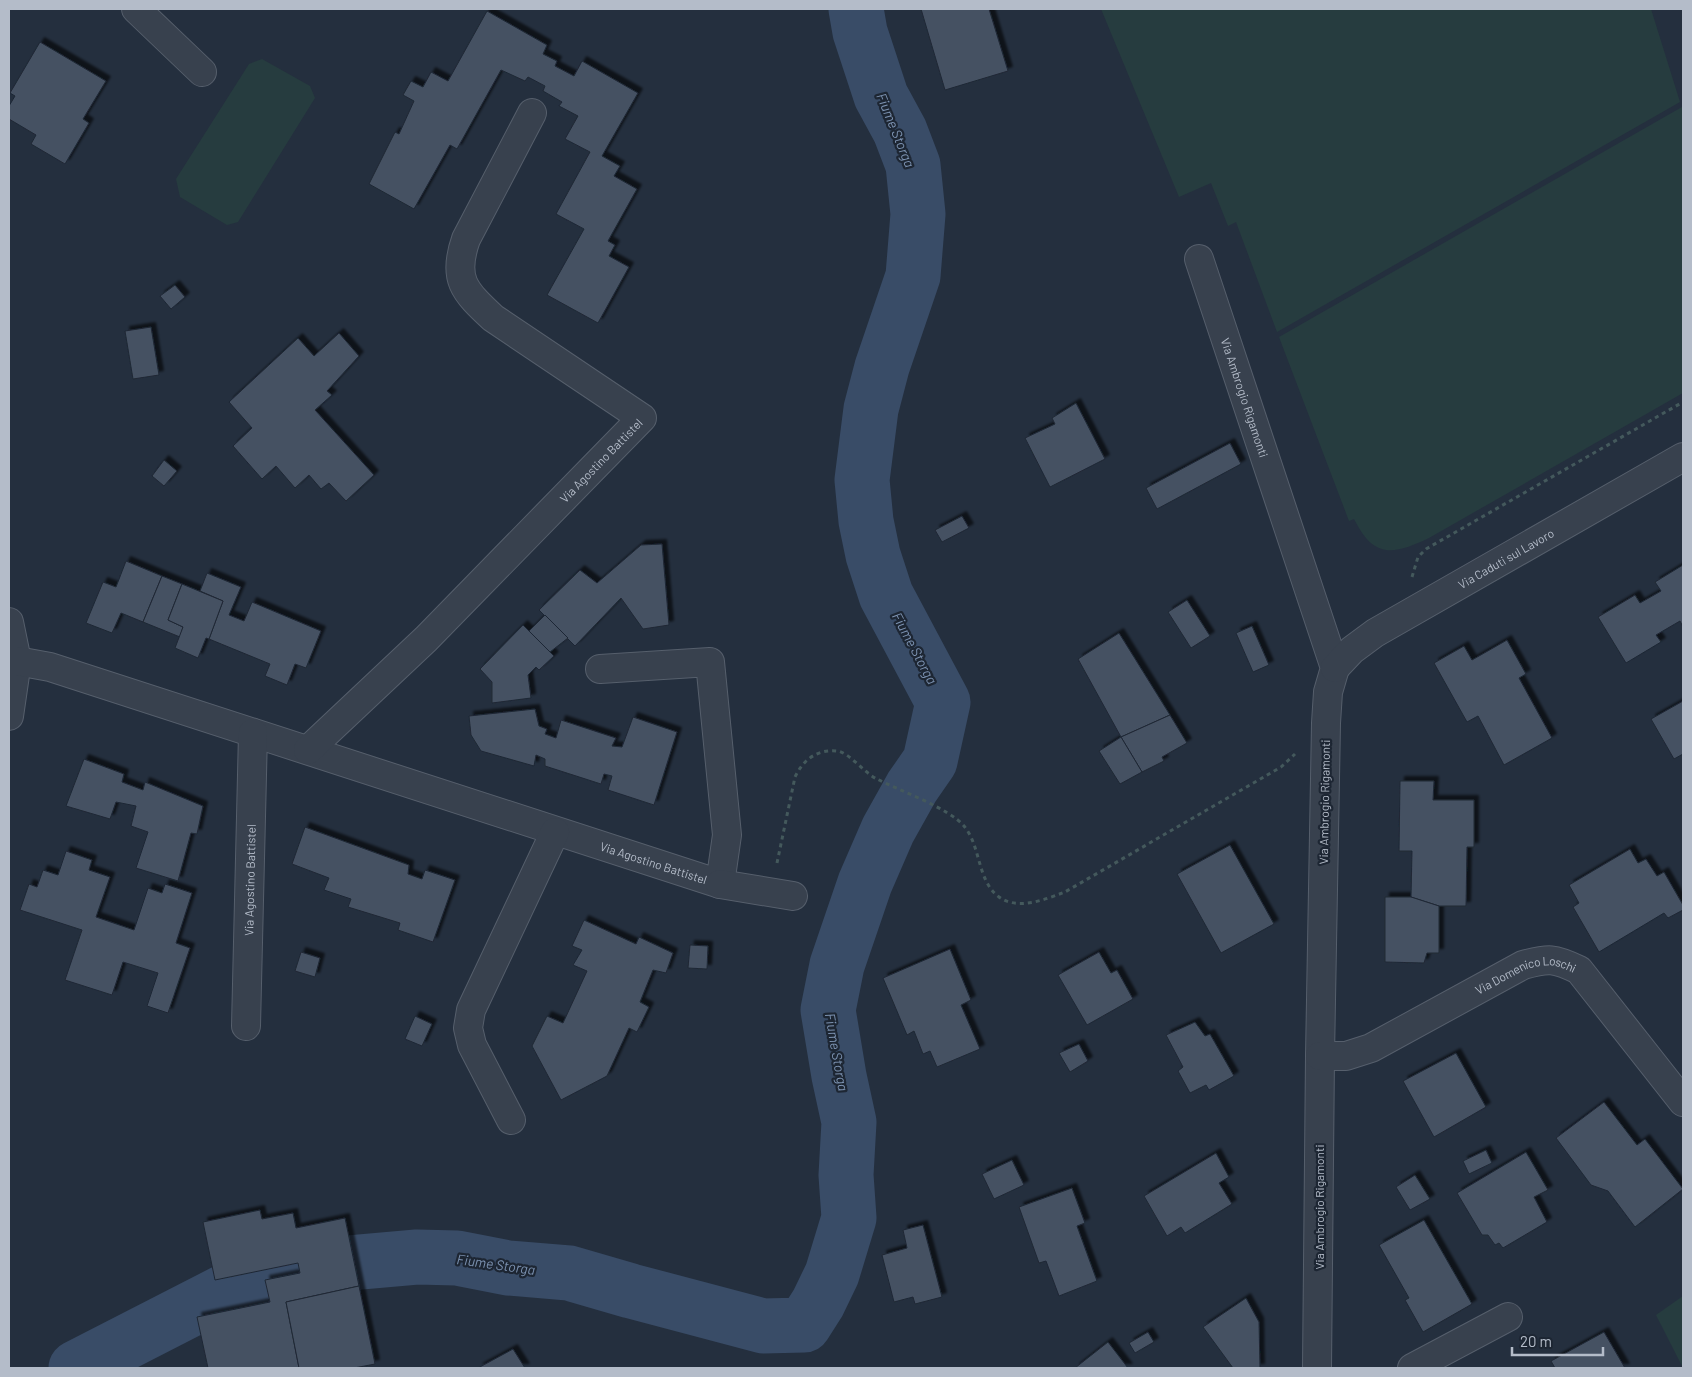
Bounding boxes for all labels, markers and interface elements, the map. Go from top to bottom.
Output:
water label: Fiume Storga [873,90,919,170]
street label: Via Ambrogio Rigamonti [1219,336,1271,459]
street label: Via Agostino Battistel [557,415,645,505]
street label: Via Caduti sul Lavoro [1455,525,1556,591]
water label: Fiume Storga [889,609,941,687]
street label: Via Ambrogio Rigamonti [1316,739,1332,865]
street label: Via Agostino Battistel [241,824,258,936]
street label: Via Agostino Battistel [598,839,709,886]
street label: Via Domenico Loschi [1473,953,1579,997]
water label: Fiume Storga [822,1012,852,1092]
street label: Via Ambrogio Rigamonti [1312,1145,1326,1269]
water label: Fiume Storga [456,1250,536,1278]
scale bar [1512,1324,1603,1356]
text: 20 m [1520,1332,1552,1350]

